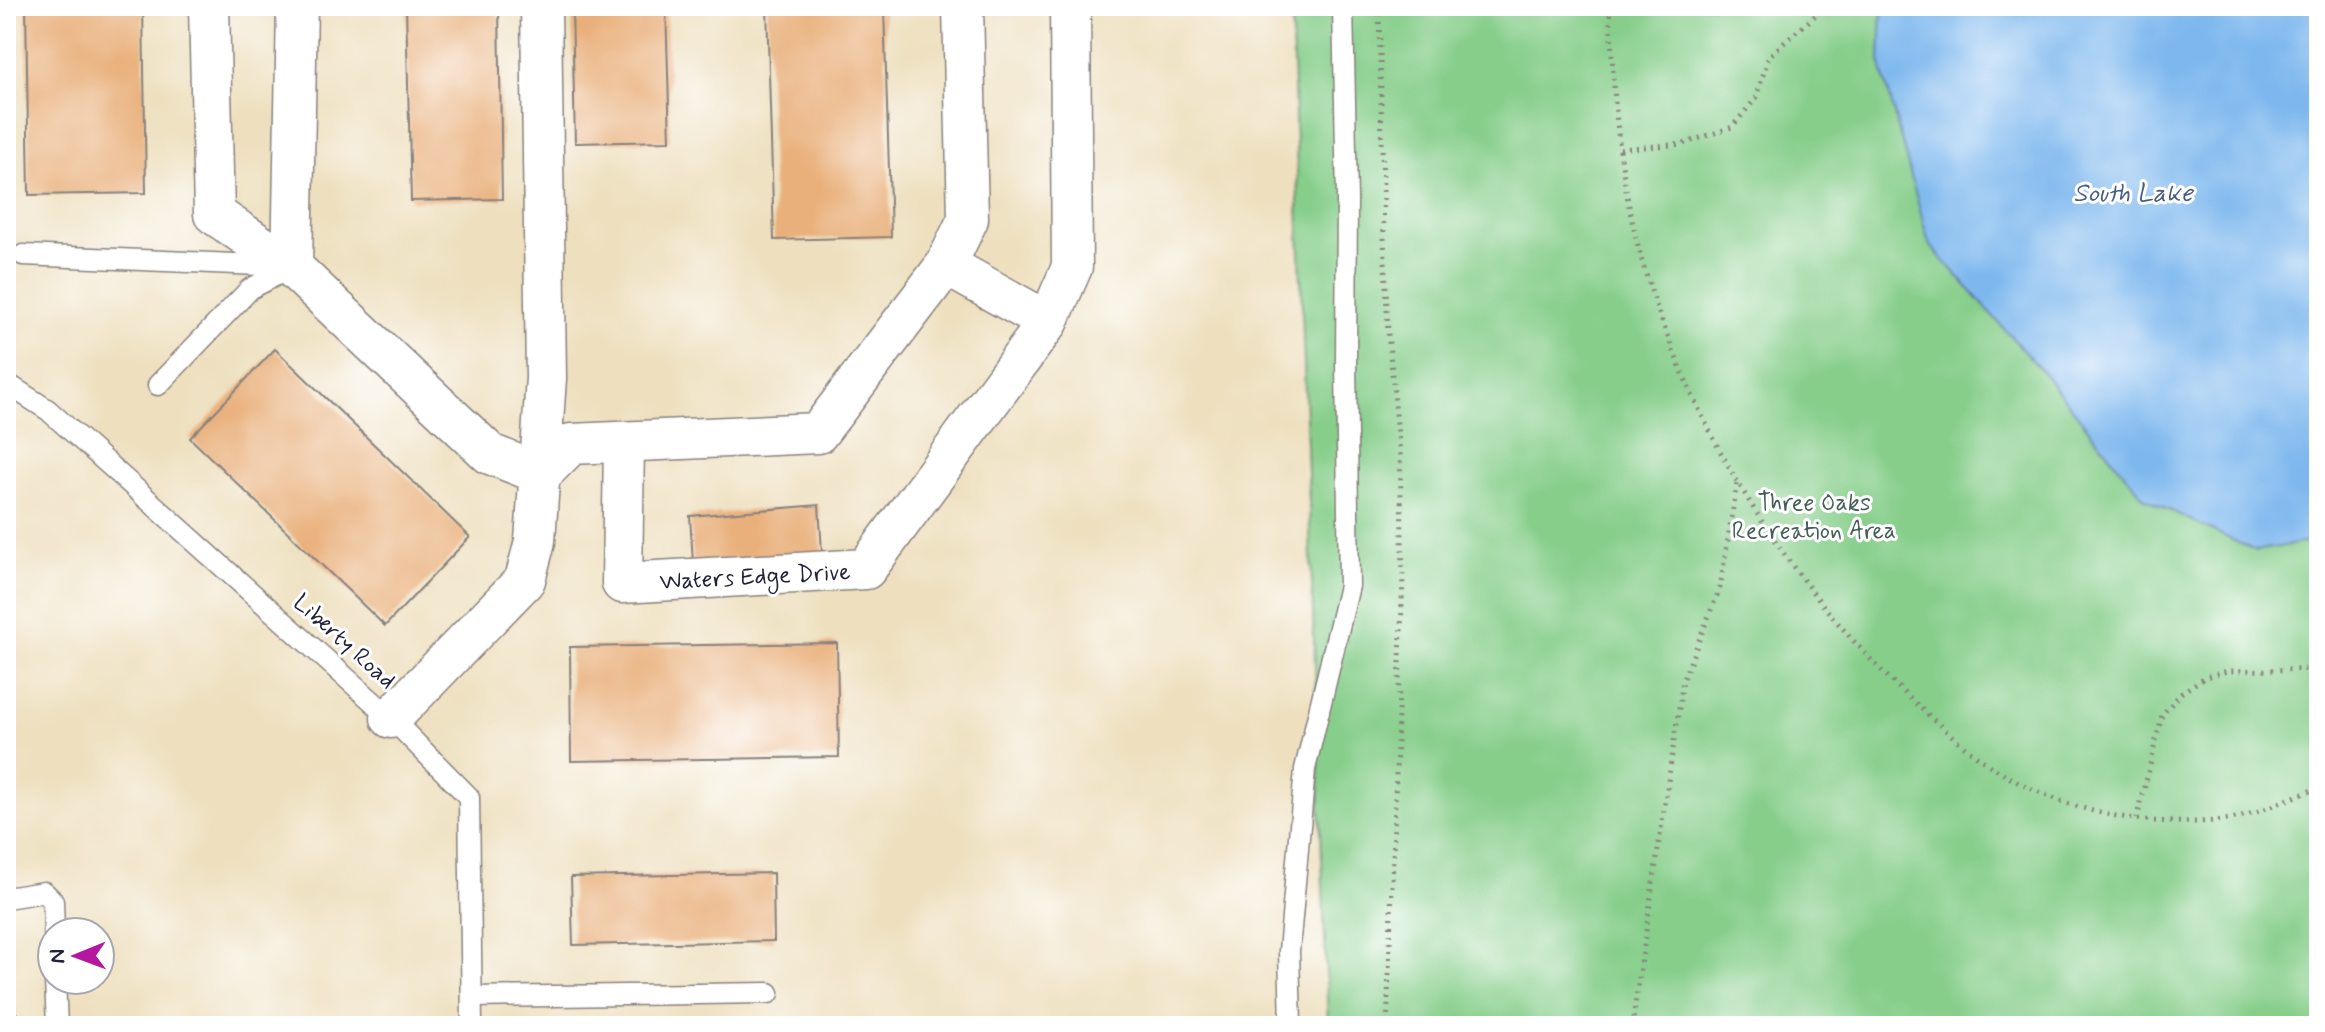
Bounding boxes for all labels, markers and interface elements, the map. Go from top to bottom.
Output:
water label: South Lake [2073,177,2194,211]
park label: Three Oaks Recreation Area [1732,488,1896,547]
street label: Waters Edge Drive [659,557,851,600]
street label: Liberty Road [286,588,402,696]
north arrow [36,916,116,996]
text: N [44,949,72,964]

